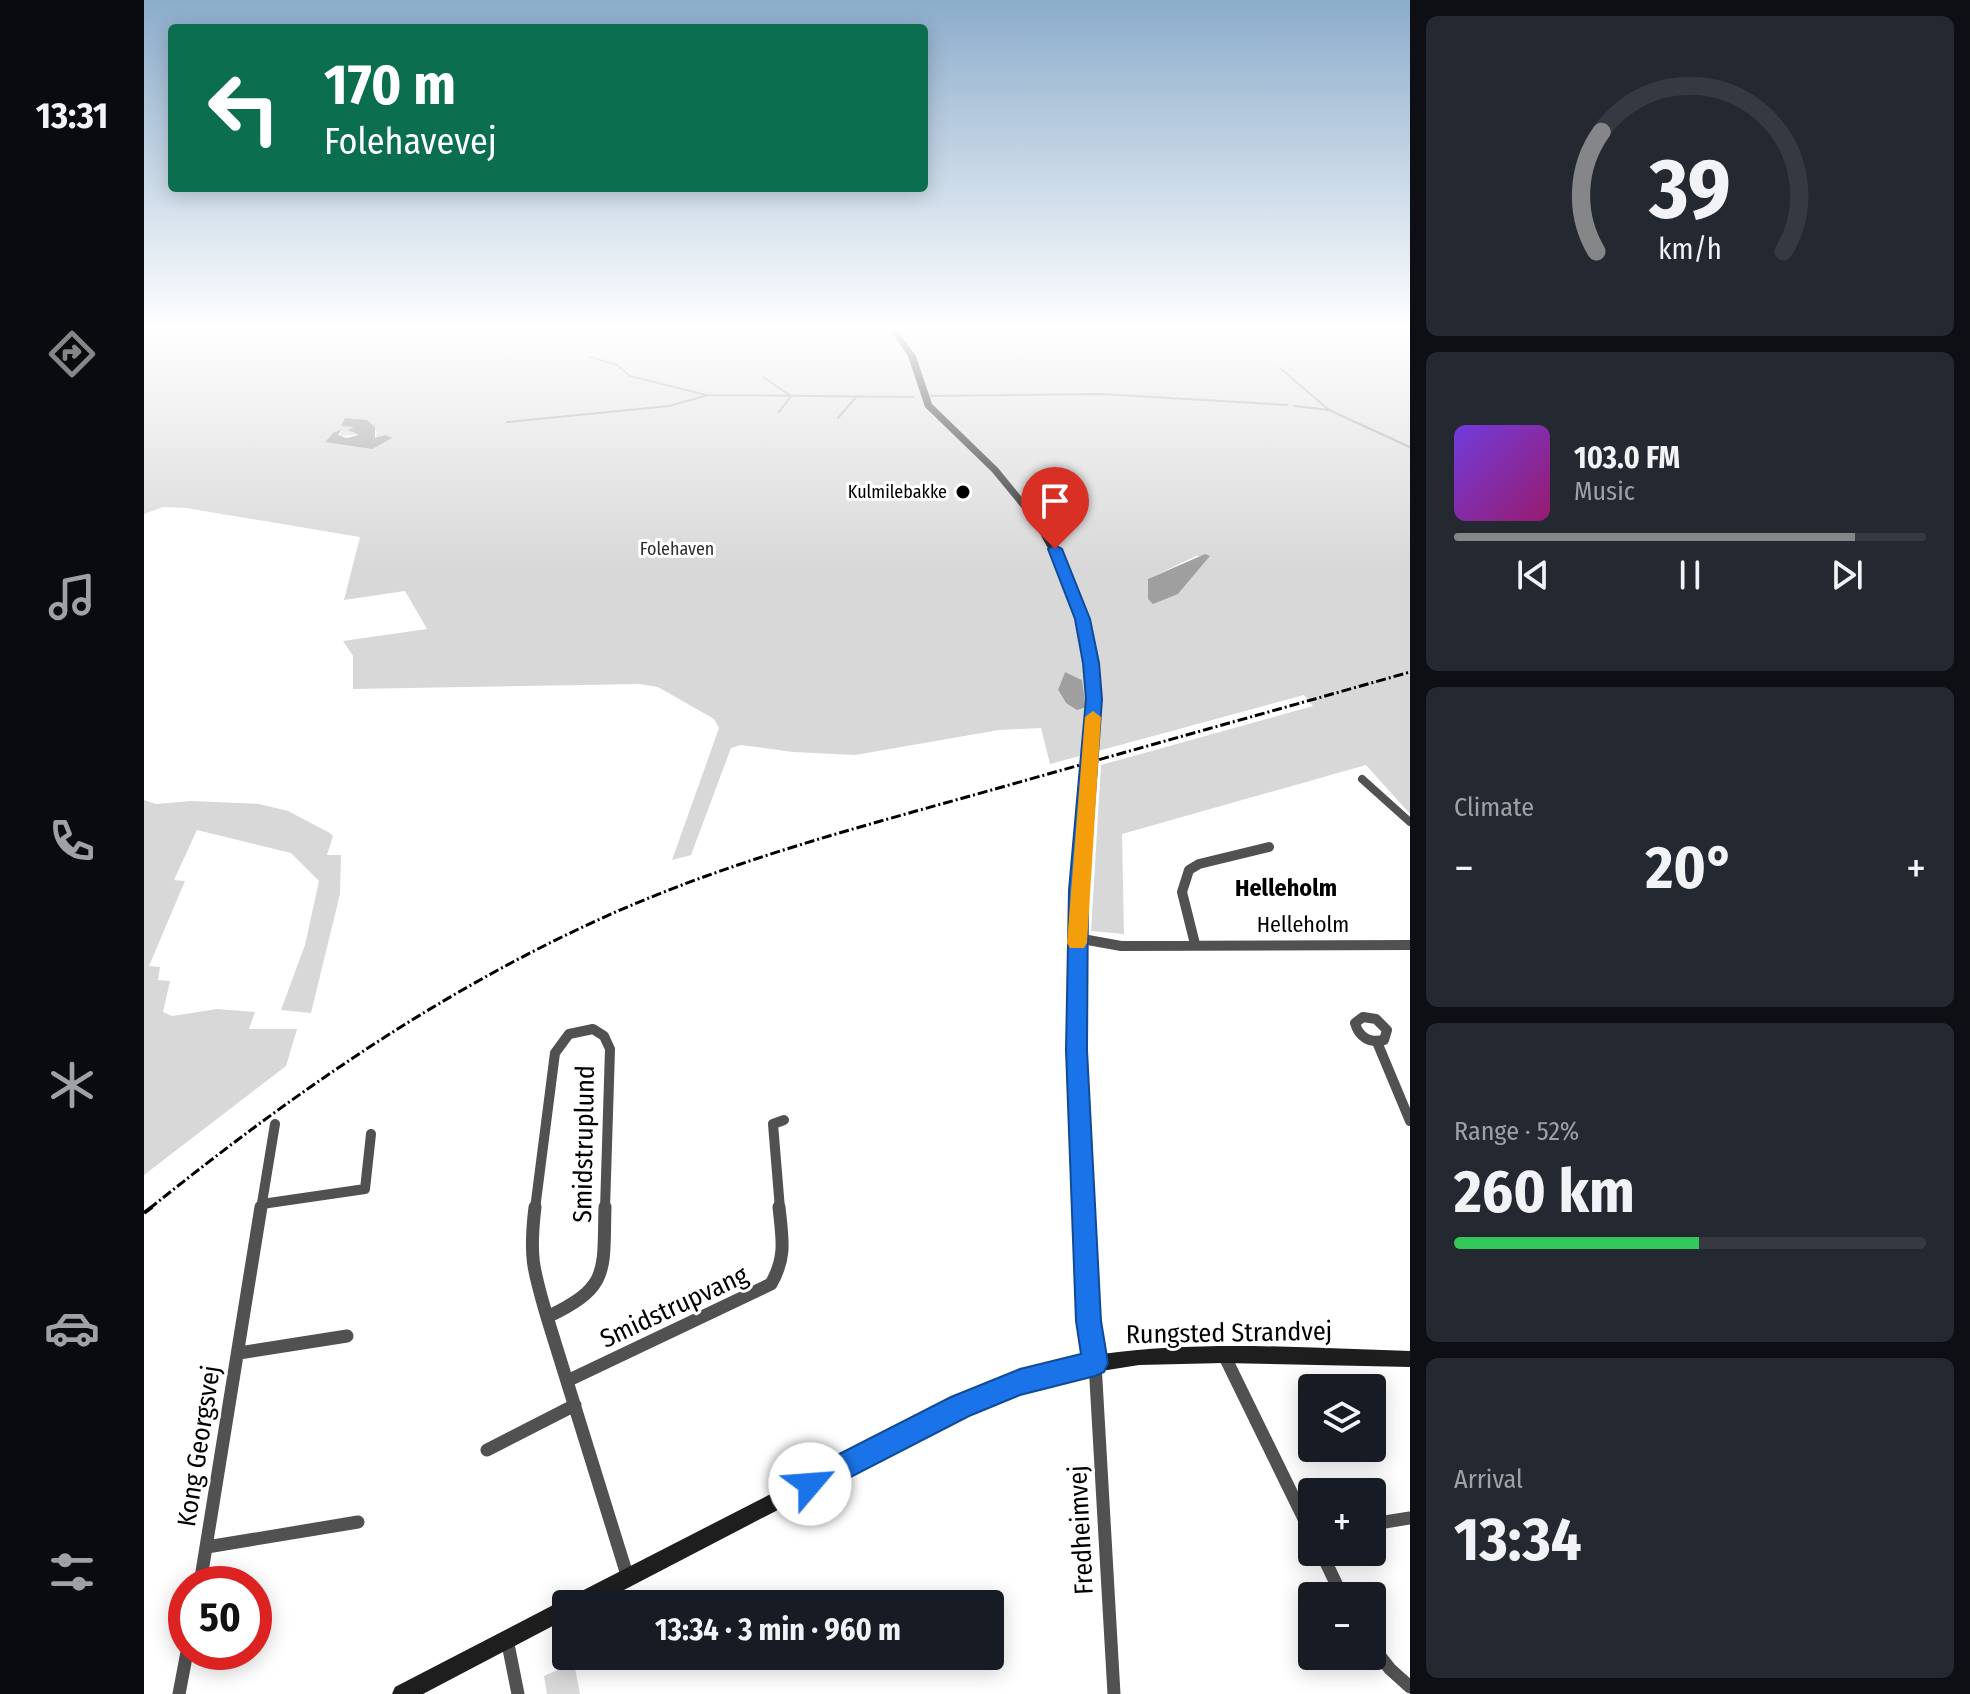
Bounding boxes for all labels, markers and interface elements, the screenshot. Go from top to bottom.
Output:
text: 170 m [324,52,456,119]
icon: left [192,56,296,160]
text: 13:31 [36,94,108,138]
text: Folehavevej [324,120,497,164]
text: 39 [1648,139,1731,239]
text: km/h [1658,232,1722,267]
icon: directions [44,326,100,382]
text: 103.0 FM [1574,440,1680,476]
pin [1021,467,1089,549]
text: Music [1574,476,1635,507]
icon: arrive [1033,479,1077,523]
place label: Kulmilebakke [848,481,947,503]
marker: Kulmilebakke [954,483,972,501]
park label: Folehaven [640,538,714,560]
icon: previous [1511,553,1555,597]
icon: pause [1668,553,1712,597]
icon: next [1825,553,1869,597]
icon: music [44,569,100,625]
text: Climate [1454,792,1534,823]
icon: phone [44,813,100,869]
text: 20° [1646,832,1734,904]
text: − [1454,842,1474,895]
text: + [1906,842,1926,895]
district label: Helleholm [1235,874,1337,902]
street label: Helleholm [1257,911,1349,938]
icon: climate [44,1057,100,1113]
street label: Smidstruplund [567,1065,601,1223]
text: Range · 52% [1454,1116,1579,1147]
text: 260 km [1454,1156,1635,1228]
street label: Smidstrupvang [595,1259,753,1355]
icon: car [44,1300,100,1356]
street label: Rungsted Strandvej [1125,1316,1333,1350]
street label: Kong Georgsvej [171,1363,227,1529]
map controls [1298,1374,1386,1670]
button: layers [1298,1374,1386,1462]
position arrow [768,1442,852,1526]
text: Arrival [1454,1464,1523,1495]
street label: Fredheimvej [1062,1465,1100,1595]
button: + [1298,1478,1386,1566]
text: 13:34 [1454,1504,1582,1576]
icon: filters [44,1544,100,1600]
speed limit sign: 50 [168,1566,272,1670]
button: − [1298,1582,1386,1670]
text: 13:34 · 3 min · 960 m [655,1612,901,1648]

